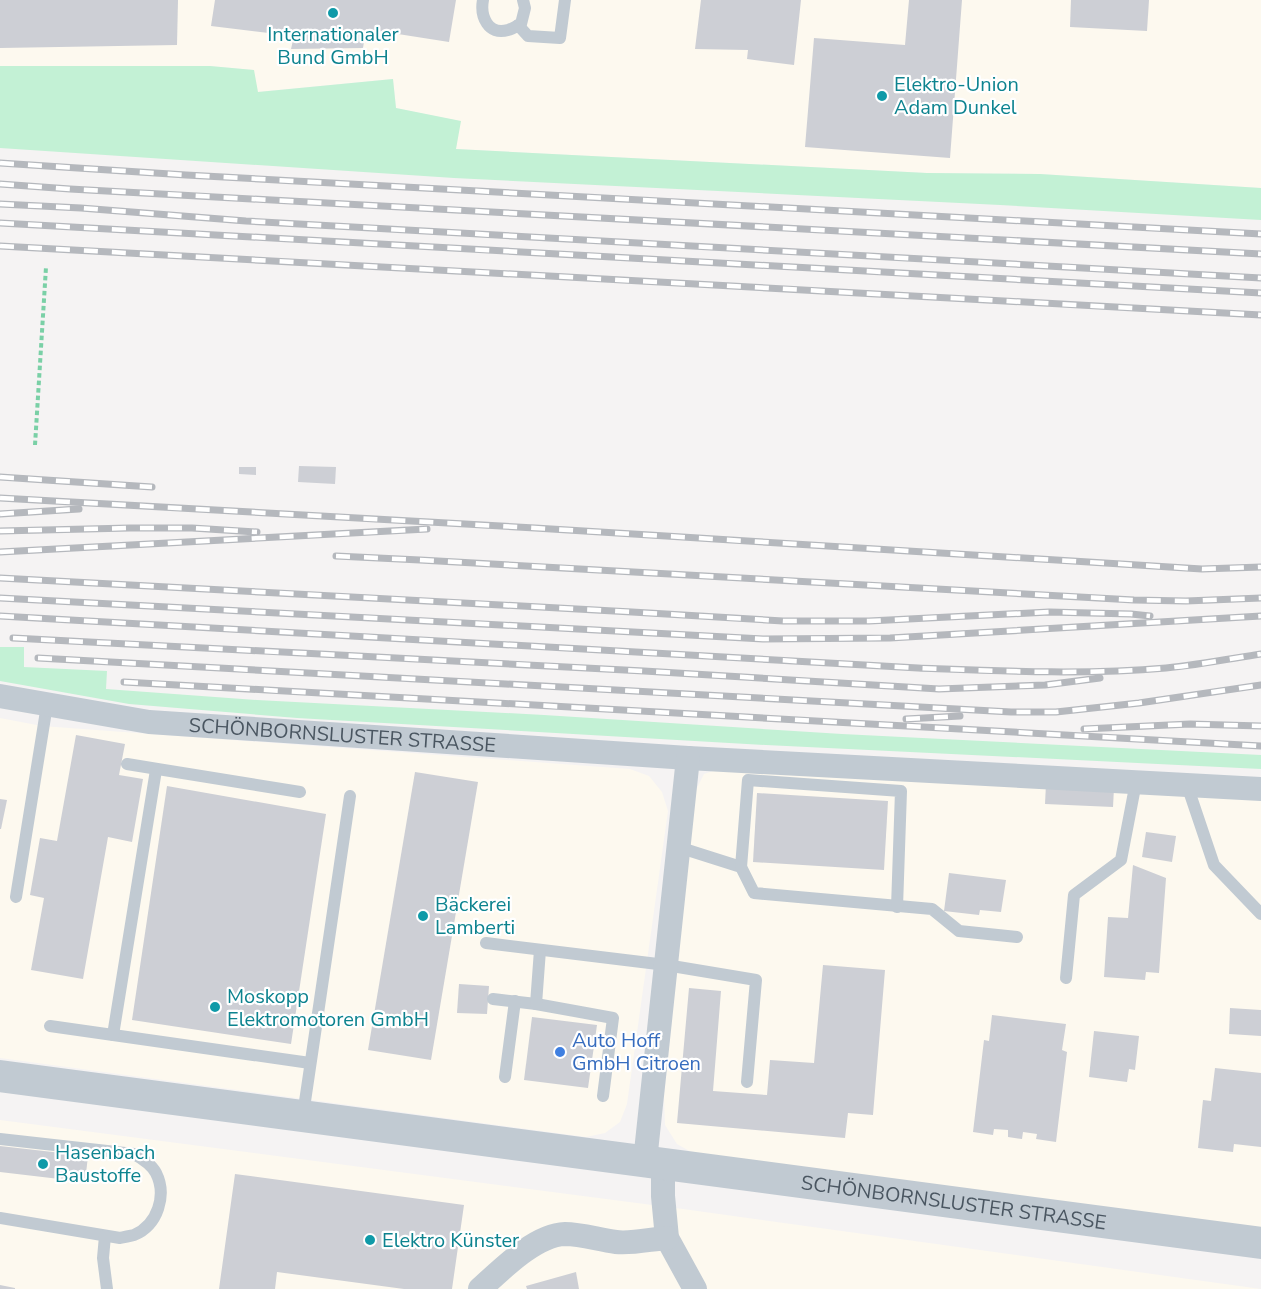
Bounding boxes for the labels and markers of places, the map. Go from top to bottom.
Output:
marker: Internationaler Bund GmbH [326,6,340,20]
place label: Internationaler Bund GmbH [267,21,399,71]
place label: Elektro-Union Adam Dunkel [894,71,1019,121]
marker: Elektro-Union Adam Dunkel [875,89,889,103]
place label: Bäckerei Lamberti [435,891,515,941]
marker: Bäckerei Lamberti [416,909,430,923]
place label: Moskopp Elektromotoren GmbH [227,983,429,1033]
marker: Moskopp Elektromotoren GmbH [208,1000,222,1014]
place label: Auto Hoff GmbH Citroen [572,1027,701,1077]
marker: Auto Hoff GmbH Citroen [553,1045,567,1059]
place label: Hasenbach Baustoffe [55,1139,155,1189]
marker: Hasenbach Baustoffe [36,1157,50,1171]
place label: Elektro Künster [382,1227,519,1254]
marker: Elektro Künster [363,1233,377,1247]

